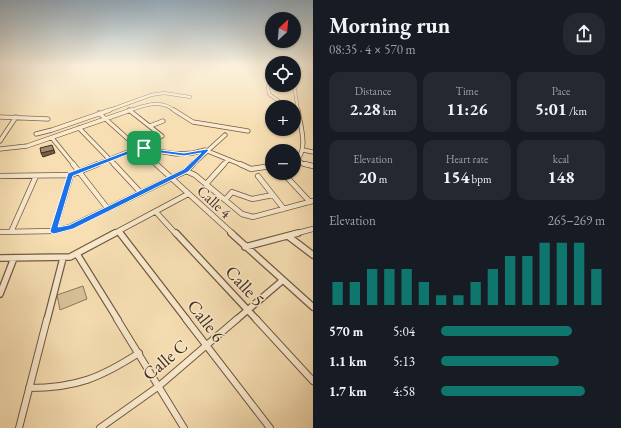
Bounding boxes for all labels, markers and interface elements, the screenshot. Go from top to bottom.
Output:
text: Morning run [329,11,450,40]
north arrow [265,12,301,48]
map controls [265,12,301,180]
button: share [563,13,605,55]
text: 08:35 · 4 × 570 m [329,41,416,58]
button: locate [265,56,301,92]
text: Distance [355,84,391,98]
text: Time [456,84,478,98]
text: Pace [552,84,570,98]
text: 2.28 [349,98,381,120]
text: 11:26 [447,98,487,120]
text: 5:01 [535,98,567,120]
button: + [265,100,301,136]
text: km [381,104,397,118]
text: /km [567,104,587,118]
pin [127,131,161,165]
icon: arrive [133,137,155,159]
button: − [265,144,301,180]
text: Elevation [353,152,393,166]
text: Heart rate [446,152,488,166]
text: kcal [553,152,569,166]
text: 20 [359,166,377,188]
text: 154 [442,166,469,188]
text: 148 [548,166,574,188]
text: m [377,172,387,186]
text: bpm [469,172,492,186]
street label: Calle 4 [193,181,236,223]
text: Elevation [329,212,376,229]
text: 265–269 m [548,212,605,229]
street label: Calle 5 [221,260,270,311]
street label: Calle 6 [183,295,230,347]
text: 570 m [329,323,363,340]
text: 5:04 [393,323,415,340]
street label: Calle C [137,334,192,385]
text: 1.1 km [329,353,367,370]
text: 5:13 [393,353,415,370]
text: 1.7 km [329,383,367,400]
text: 4:58 [393,383,415,400]

